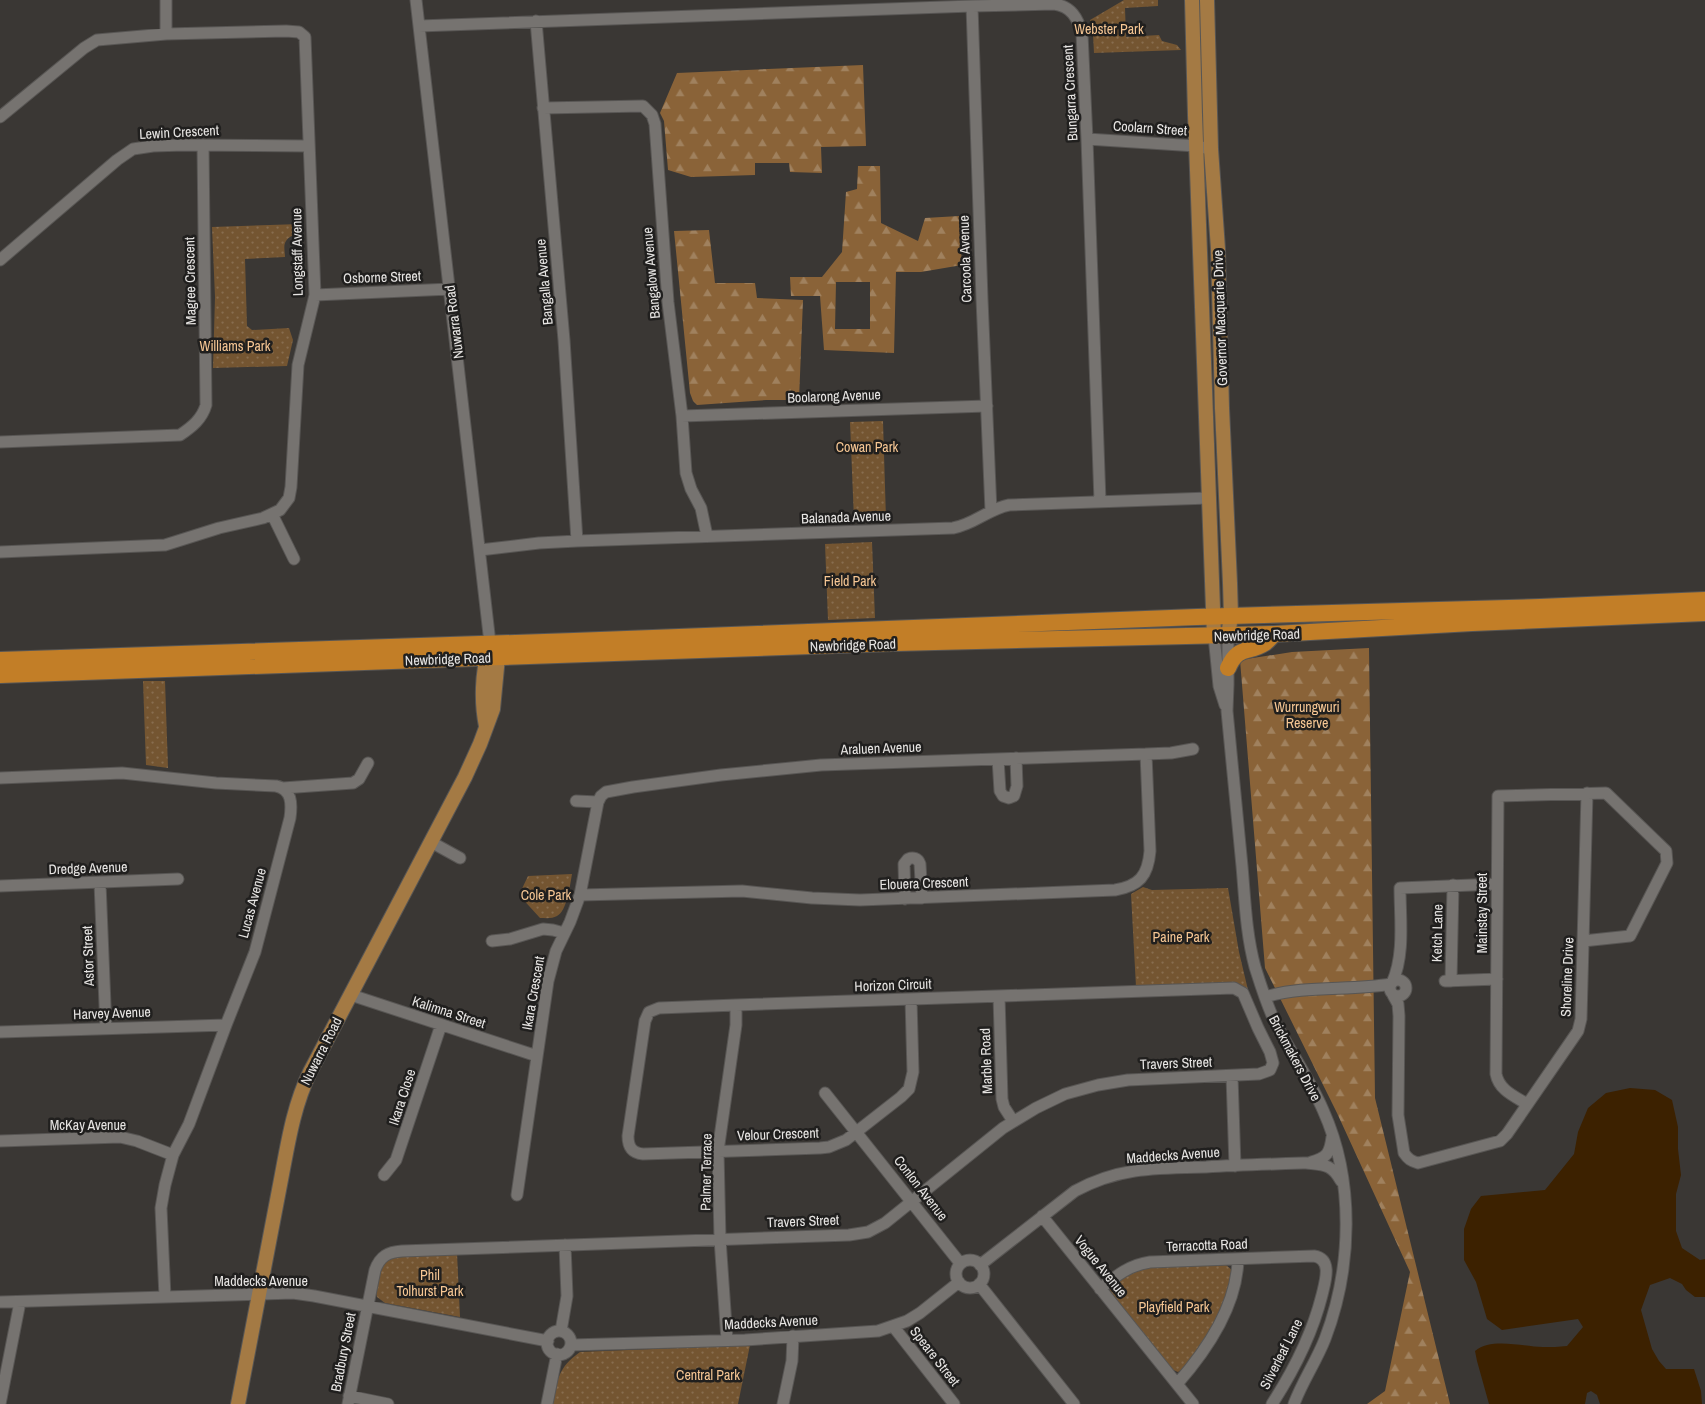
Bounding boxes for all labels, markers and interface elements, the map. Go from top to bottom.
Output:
park label: Webster Park [1074,20,1144,38]
street label: Bungarra Crescent [1058,44,1082,142]
street label: Coolarn Street [1112,116,1188,140]
street label: Lewin Crescent [139,121,219,143]
street label: Longstaff Avenue [287,208,307,296]
street label: Carcoola Avenue [954,215,976,303]
street label: Bangalow Avenue [638,227,664,319]
street label: Magree Crescent [180,237,200,325]
street label: Bangalla Avenue [531,238,557,326]
street label: Governor Macquarie Drive [1209,250,1231,386]
street label: Osborne Street [343,267,421,287]
street label: Nuwarra Road [441,284,467,360]
park label: Williams Park [200,337,271,355]
street label: Boolarong Avenue [787,385,881,407]
park label: Cowan Park [836,438,899,456]
street label: Balanada Avenue [801,506,891,528]
park label: Field Park [824,572,876,590]
street label: Newbridge Road [1214,625,1300,645]
street label: Newbridge Road [810,635,896,655]
street label: Newbridge Road [405,649,491,669]
park label: Wurrungwuri Reserve [1274,698,1340,732]
street label: Araluen Avenue [839,738,922,758]
street label: Dredge Avenue [48,858,128,878]
street label: Lucas Avenue [234,866,270,940]
street label: Elouera Crescent [879,872,969,894]
street label: Mainstay Street [1473,873,1491,953]
park label: Cole Park [521,886,571,904]
street label: Ketch Lane [1427,904,1447,962]
street label: Astor Street [78,925,98,988]
park label: Paine Park [1153,928,1210,946]
street label: Shoreline Drive [1557,937,1577,1017]
street label: Ikara Crescent [518,955,548,1031]
street label: Horizon Circuit [854,975,932,995]
street label: Kalimna Street [410,992,488,1032]
street label: Harvey Avenue [73,1003,151,1023]
street label: Brickmakers Drive [1265,1012,1325,1104]
street label: Nuwarra Road [296,1014,346,1088]
street label: Marble Road [976,1028,996,1094]
street label: Travers Street [1140,1053,1212,1073]
street label: Ikara Close [384,1067,420,1127]
street label: McKay Avenue [50,1116,126,1134]
street label: Velour Crescent [737,1124,819,1144]
street label: Palmer Terrace [696,1133,716,1211]
street label: Maddecks Avenue [1126,1143,1220,1167]
street label: Conlon Avenue [890,1152,952,1224]
street label: Travers Street [767,1211,839,1231]
street label: Vogue Avenue [1071,1232,1131,1300]
street label: Terracotta Road [1166,1235,1248,1255]
park label: Phil Tolhurst Park [397,1266,464,1300]
street label: Maddecks Avenue [214,1272,308,1290]
park label: Playfield Park [1139,1298,1210,1316]
street label: Bradbury Street [326,1311,360,1393]
street label: Maddecks Avenue [724,1311,818,1333]
street label: Silverleaf Lane [1256,1316,1306,1392]
street label: Speare Street [906,1323,964,1389]
park label: Central Park [676,1366,740,1384]

